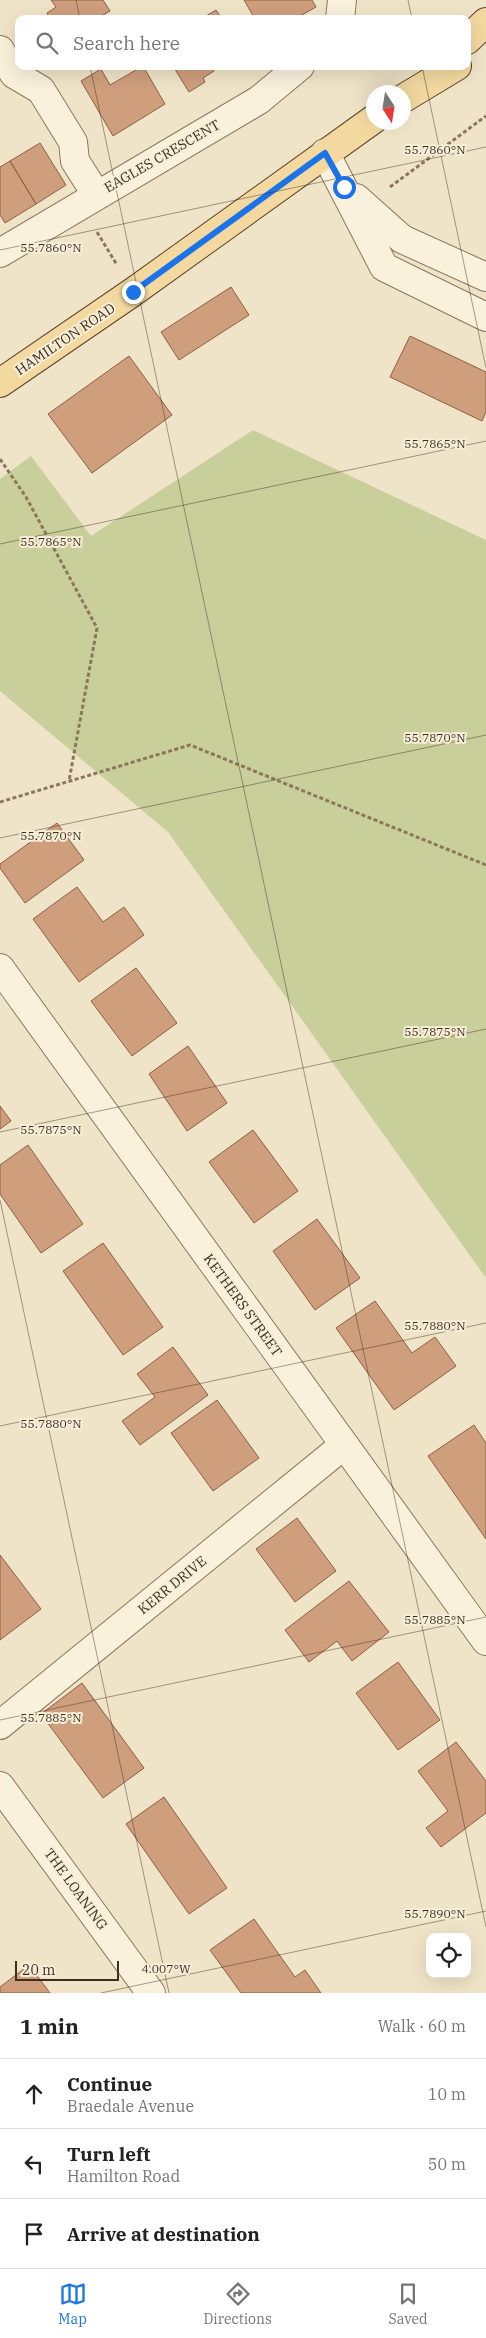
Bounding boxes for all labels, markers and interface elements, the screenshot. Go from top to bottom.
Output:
search box [15,15,471,70]
icon: search [33,29,61,57]
text: Search here [73,31,180,55]
north arrow [366,85,411,130]
street label: EAGLES CRESCENT [101,115,223,197]
text: 55.7860°N [404,142,466,157]
route start [333,176,356,199]
text: 55.7860°N [20,240,82,255]
route end [122,281,145,304]
street label: HAMILTON ROAD [12,299,118,379]
text: 55.7865°N [404,436,466,451]
text: 55.7865°N [20,534,82,549]
text: 55.7870°N [404,730,466,745]
text: 55.7870°N [20,828,82,843]
text: 55.7875°N [404,1024,466,1039]
text: 55.7875°N [20,1122,82,1137]
street label: KETHERS STREET [200,1250,286,1360]
text: 55.7880°N [404,1318,466,1333]
text: 55.7880°N [20,1416,82,1431]
street label: KERR DRIVE [134,1552,210,1618]
text: 55.7885°N [404,1612,466,1627]
text: 55.7885°N [20,1710,82,1725]
street label: THE LOANING [40,1845,112,1933]
text: 55.7890°N [404,1906,466,1921]
map controls [426,1933,471,1978]
button: locate [426,1933,471,1978]
scale bar [15,1958,119,1981]
text: 20 m [22,1961,55,1979]
text: 4.007°W [141,1961,191,1976]
text: 1 min [20,2012,79,2040]
text: Walk · 60 m [378,2016,466,2036]
text: Continue [67,2072,152,2096]
icon: ahead [20,2080,48,2108]
text: 10 m [428,2084,466,2104]
text: Braedale Avenue [67,2096,194,2116]
text: Turn left [67,2142,150,2166]
icon: left [20,2150,48,2178]
text: 50 m [428,2154,466,2174]
text: Hamilton Road [67,2166,180,2186]
icon: arrive [20,2220,48,2248]
text: Arrive at destination [67,2222,260,2246]
tab: Map [58,2280,87,2328]
tab: Directions [203,2280,272,2328]
tab: Saved [388,2280,428,2328]

